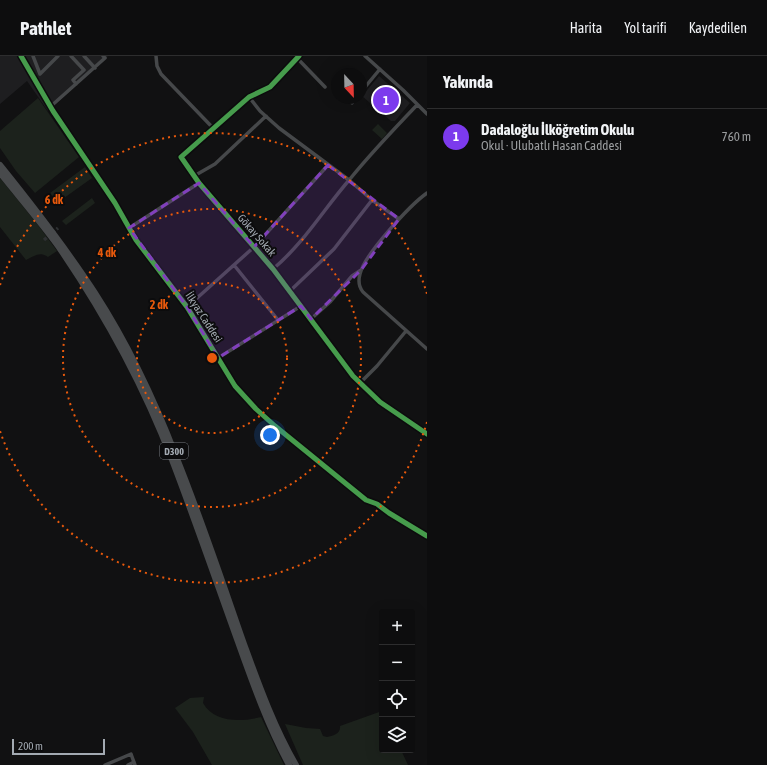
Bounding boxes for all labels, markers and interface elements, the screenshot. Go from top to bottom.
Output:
text: Pathlet [20,17,71,39]
text: Harita [570,20,602,36]
text: Yol tarifi [624,20,667,36]
text: Kaydedilen [689,20,747,36]
north arrow [331,68,367,104]
text: Yakında [443,72,493,92]
pin: 1 [373,85,399,115]
text: Dadaloğlu İlköğretim Okulu [481,121,634,138]
text: 1 [453,129,459,144]
text: 760 m [722,129,751,144]
text: Okul · Ulubatlı Hasan Caddesi [481,138,622,153]
text: 6 dk [45,193,64,207]
street label: Gökay Sokak [236,212,279,259]
text: 4 dk [97,246,117,260]
street label: İlkyaz Caddesi [183,290,225,344]
text: 2 dk [150,298,169,312]
centre of rings [205,351,219,365]
your location [260,425,280,445]
road number: D300 [160,443,188,459]
map controls [379,609,415,753]
button: + [379,609,415,645]
button: − [379,645,415,681]
button: locate [379,681,415,717]
button: layers [379,717,415,753]
scale bar [12,737,105,756]
text: 200 m [18,740,43,752]

